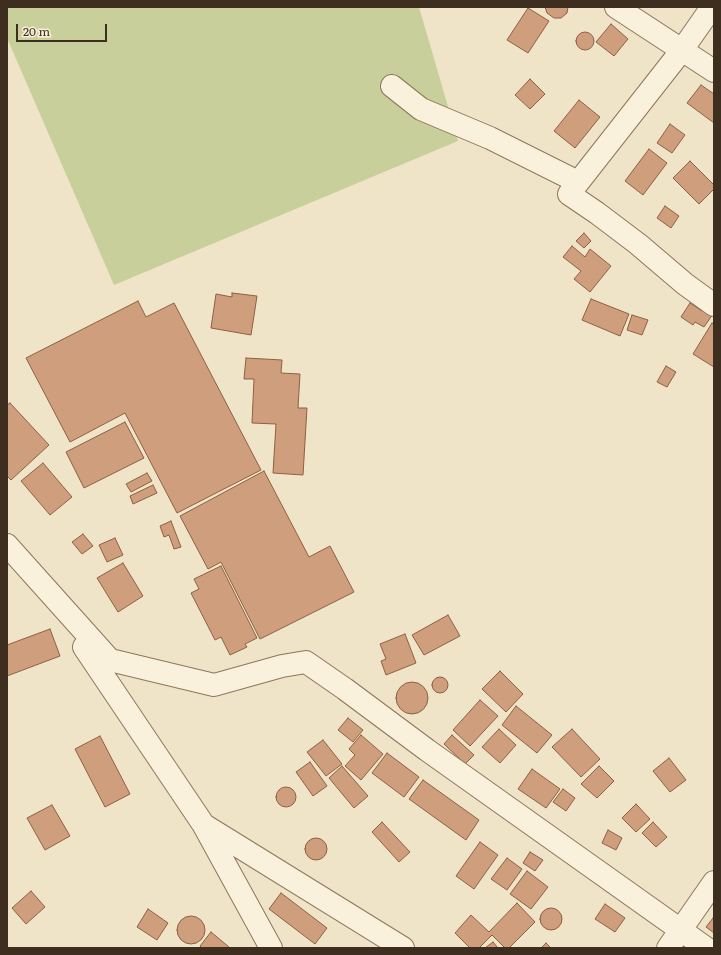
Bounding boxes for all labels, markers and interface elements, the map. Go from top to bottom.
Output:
scale bar [18,16,109,42]
text: 20 m [23,22,50,40]

